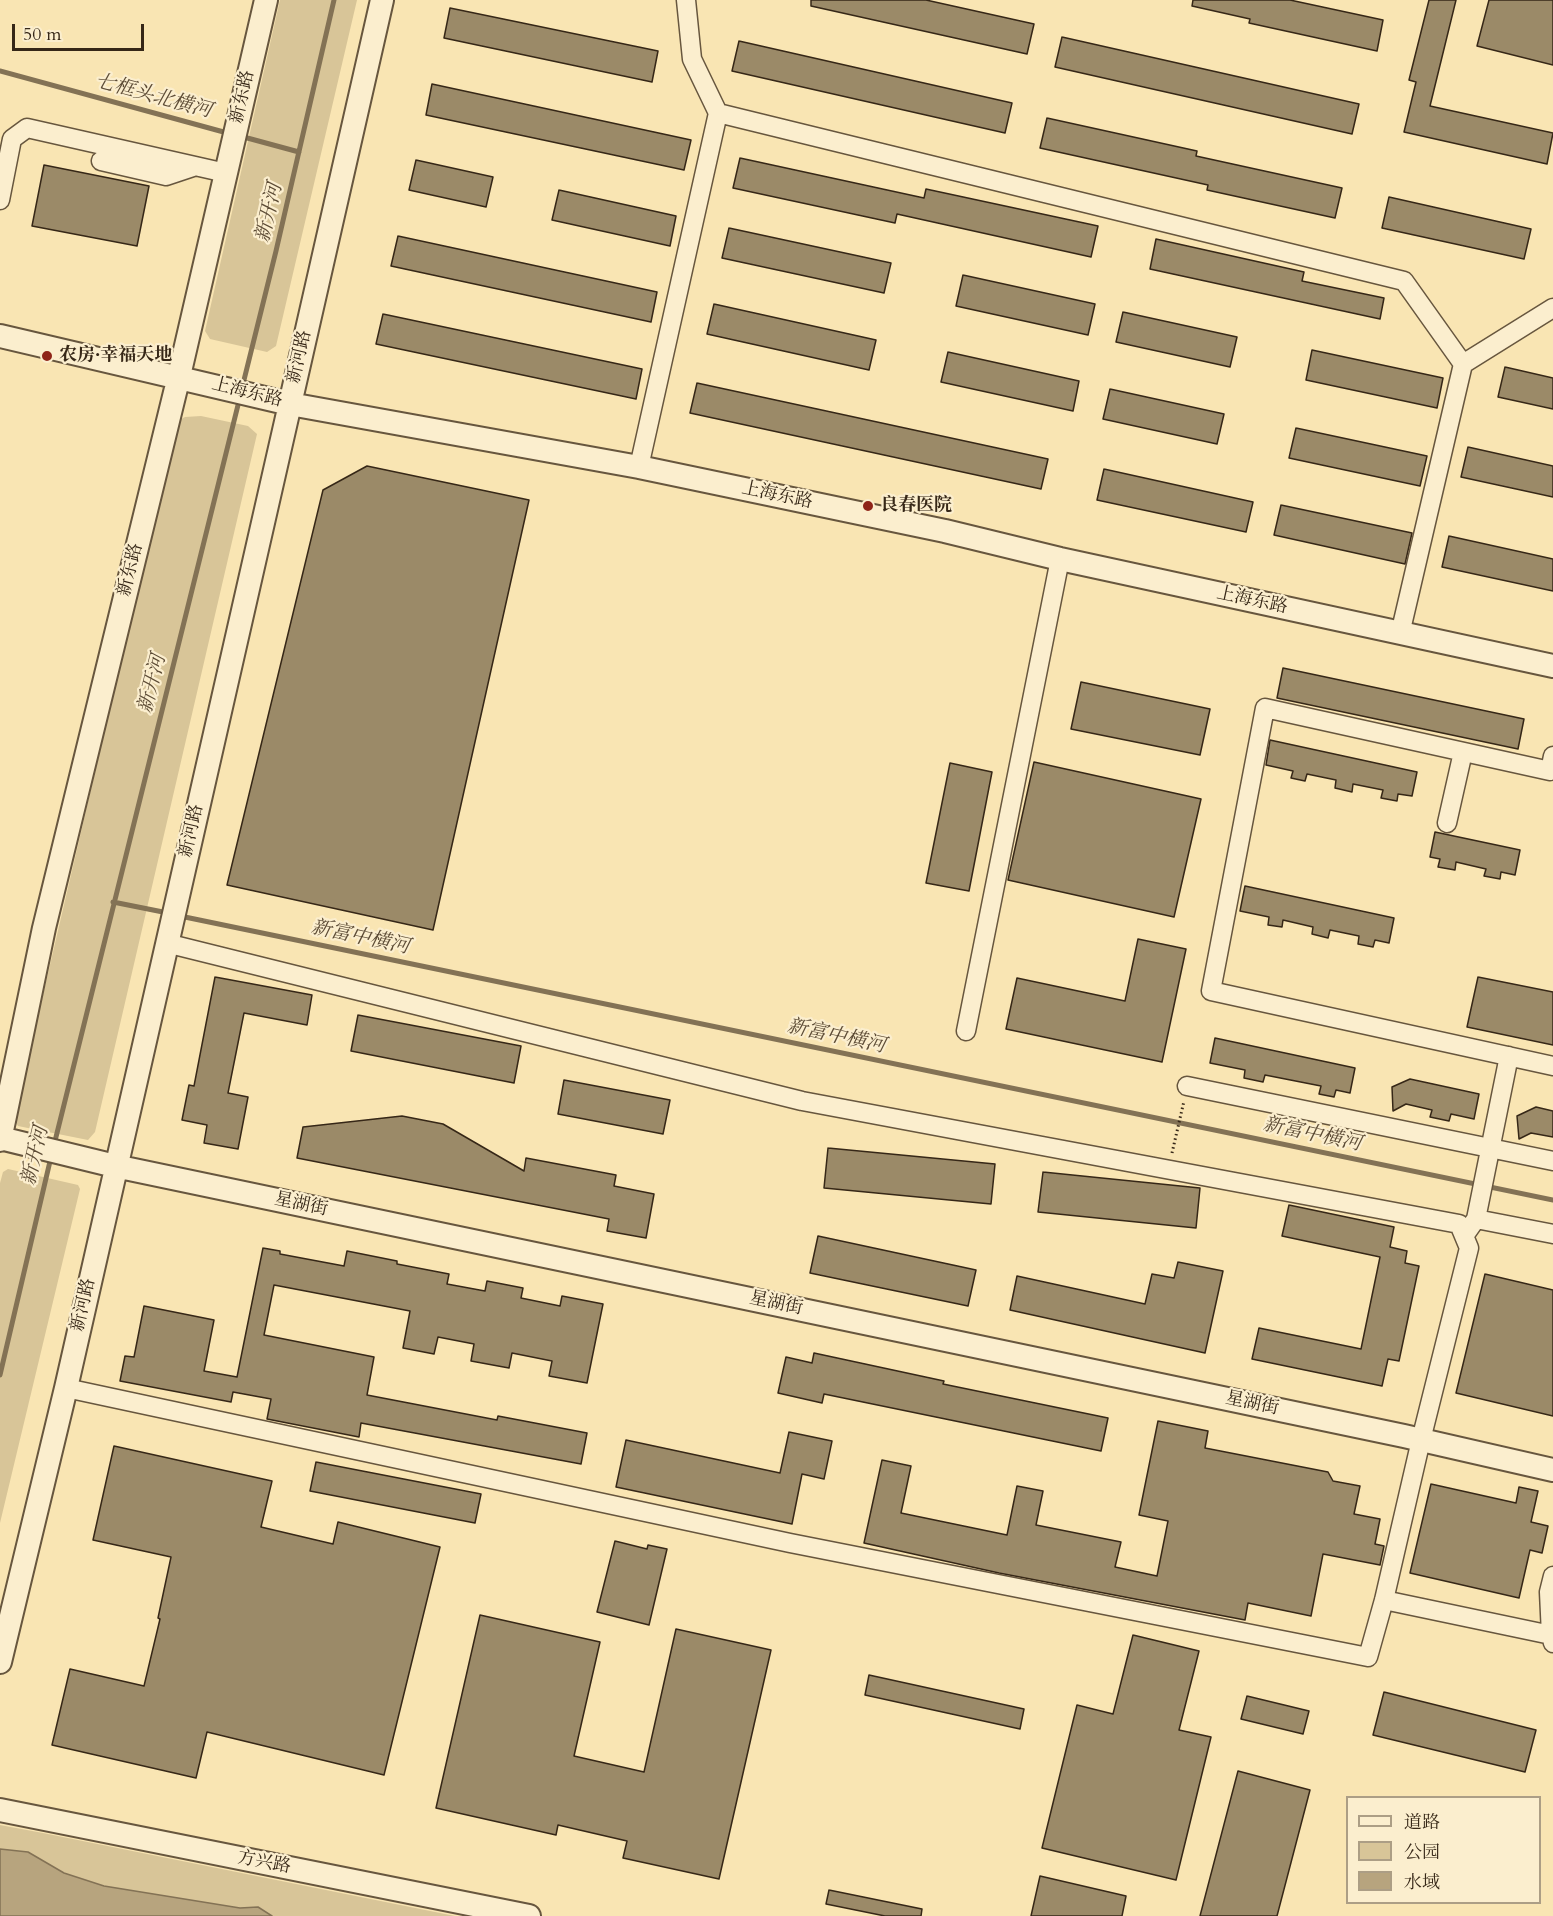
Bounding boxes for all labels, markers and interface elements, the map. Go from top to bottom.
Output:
scale bar [15,12,147,50]
text: 50 m [23,22,62,47]
street label: 新东路 [226,68,260,126]
water label: 七框头北横河 [92,70,214,124]
water label: 新开河 [252,181,288,245]
street label: 新河路 [283,328,317,386]
place label: 农房·幸福天地 [59,345,172,367]
marker: 农房·幸福天地 [40,349,54,363]
street label: 上海东路 [209,374,285,412]
street label: 上海东路 [740,478,814,514]
place label: 良春医院 [880,495,952,517]
marker: 良春医院 [861,499,875,513]
street label: 新东路 [114,541,148,599]
street label: 上海东路 [1215,583,1289,619]
water label: 新开河 [134,652,172,716]
street label: 新河路 [175,802,209,860]
water label: 新富中横河 [309,916,411,960]
water label: 新富中横河 [785,1015,887,1059]
water label: 新富中横河 [1261,1113,1363,1157]
water label: 新开河 [18,1124,54,1188]
street label: 星湖街 [272,1189,330,1221]
street label: 新河路 [67,1276,101,1334]
street label: 星湖街 [747,1288,805,1320]
street label: 星湖街 [1223,1388,1281,1420]
legend [1346,1796,1541,1904]
text: 道路 [1404,1810,1440,1835]
text: 公园 [1404,1840,1440,1865]
street label: 方兴路 [235,1847,293,1879]
text: 水域 [1404,1870,1440,1895]

